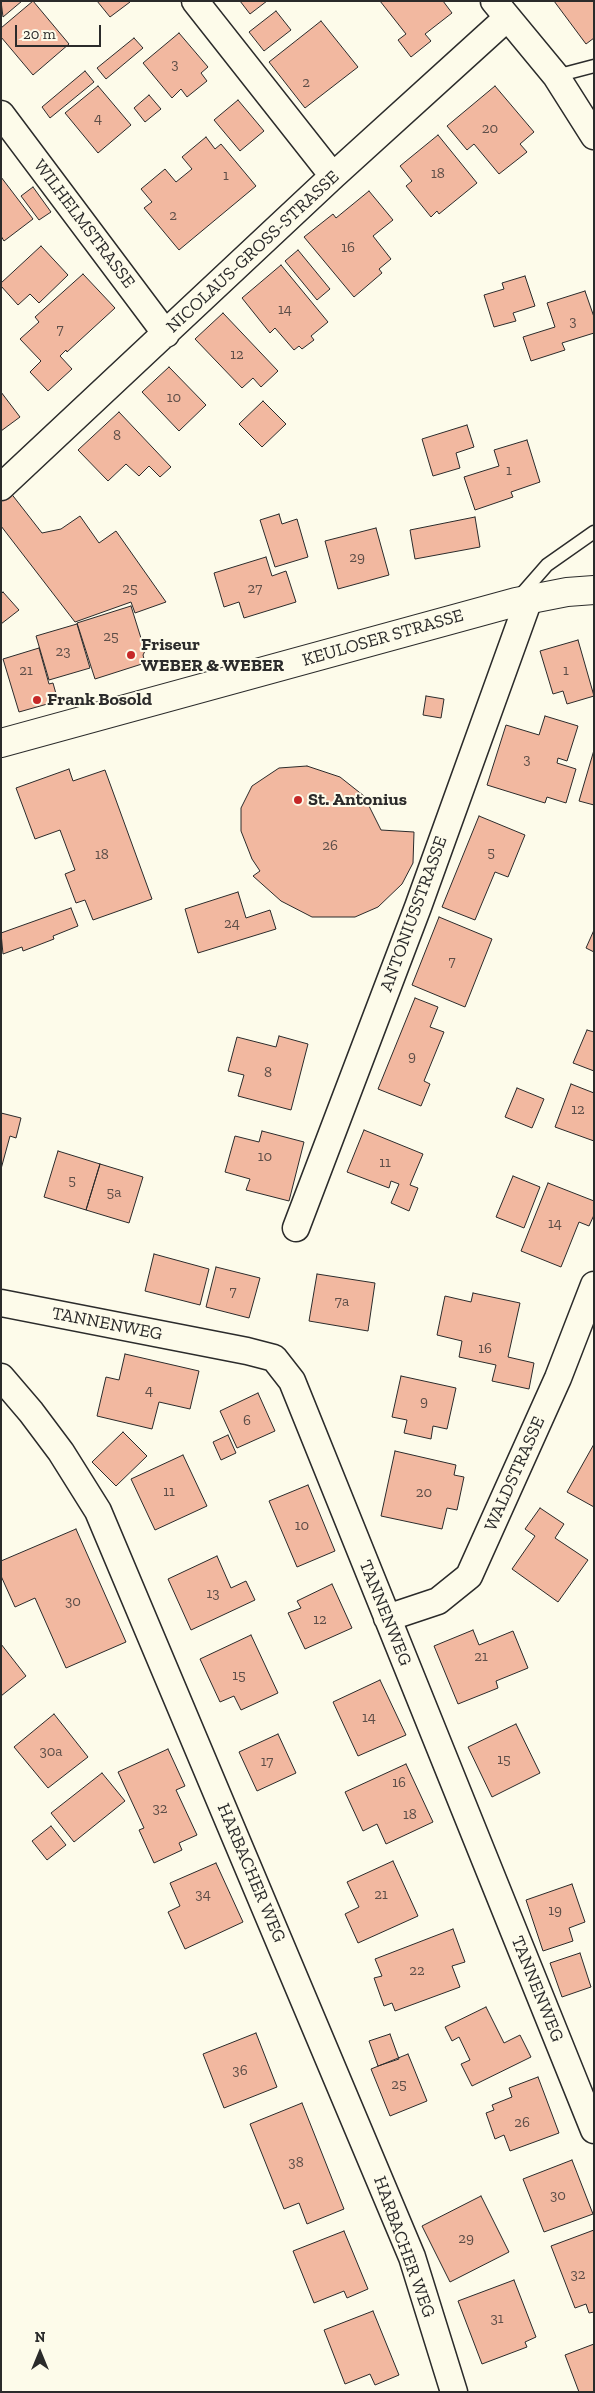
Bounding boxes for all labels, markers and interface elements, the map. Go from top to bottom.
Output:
scale bar [18,15,104,47]
text: 20 m [23,25,56,43]
house number: 3 [171,56,179,74]
house number: 2 [302,74,310,92]
house number: 4 [94,110,102,128]
house number: 20 [482,120,498,138]
street label: WILHELMSTRASSE [29,155,139,293]
house number: 18 [431,165,445,183]
street label: NICOLAUS-GROSS-STRASSE [162,166,344,338]
house number: 1 [223,167,229,185]
house number: 2 [169,207,177,225]
house number: 16 [341,239,355,257]
house number: 14 [278,301,292,319]
house number: 3 [569,313,577,331]
house number: 7 [56,321,64,339]
house number: 12 [230,346,244,364]
house number: 10 [167,389,181,407]
house number: 8 [113,427,121,445]
house number: 1 [506,462,512,480]
house number: 29 [349,549,365,567]
house number: 25 [122,580,138,598]
house number: 27 [248,580,262,598]
street label: KEULOSER STRASSE [300,605,466,671]
house number: 25 [103,628,119,646]
place label: Friseur WEBER & WEBER [141,634,284,676]
house number: 23 [55,643,71,661]
marker: Friseur WEBER & WEBER [125,649,137,661]
house number: 21 [19,662,33,680]
house number: 1 [563,662,569,680]
place label: Frank Bosold [47,689,152,711]
marker: Frank Bosold [31,694,43,706]
house number: 3 [523,751,531,769]
place label: St. Antonius [308,789,407,811]
marker: St. Antonius [292,794,304,806]
street label: ANTONIUSSTRASSE [376,833,452,995]
house number: 26 [322,837,338,855]
house number: 5 [487,844,495,862]
house number: 18 [95,846,109,864]
house number: 24 [224,915,240,933]
house number: 7 [448,953,456,971]
house number: 9 [408,1048,416,1066]
house number: 8 [264,1064,272,1082]
house number: 12 [571,1101,585,1119]
house number: 10 [258,1148,272,1166]
house number: 11 [379,1154,391,1172]
house number: 5 [68,1172,76,1190]
house number: 5a [107,1184,121,1202]
house number: 14 [548,1215,562,1233]
house number: 7 [229,1283,237,1301]
house number: 7a [335,1293,349,1311]
street label: TANNENWEG [50,1303,164,1345]
house number: 16 [478,1340,492,1358]
house number: 4 [145,1382,153,1400]
house number: 9 [420,1393,428,1411]
house number: 6 [243,1412,251,1430]
street label: WALDSTRASSE [480,1413,550,1535]
house number: 11 [163,1483,175,1501]
house number: 20 [416,1484,432,1502]
house number: 10 [295,1517,309,1535]
street label: TANNENWEG [354,1557,416,1669]
house number: 13 [206,1585,220,1603]
house number: 30 [65,1593,81,1611]
house number: 12 [313,1611,327,1629]
house number: 21 [474,1648,488,1666]
house number: 15 [232,1667,246,1685]
house number: 14 [362,1709,376,1727]
house number: 30a [39,1743,63,1761]
house number: 15 [497,1751,511,1769]
house number: 17 [261,1753,273,1771]
house number: 16 [392,1774,406,1792]
house number: 32 [152,1800,168,1818]
street label: HARBACHER WEG [212,1800,290,1946]
house number: 18 [403,1806,417,1824]
house number: 34 [195,1886,211,1904]
house number: 21 [374,1886,388,1904]
house number: 19 [548,1902,562,1920]
street label: TANNENWEG [506,1933,568,2045]
house number: 22 [409,1962,425,1980]
house number: 36 [232,2062,248,2080]
house number: 25 [391,2076,407,2094]
house number: 26 [514,2114,530,2132]
house number: 38 [288,2154,304,2172]
street label: HARBACHER WEG [368,2173,440,2321]
house number: 30 [550,2187,566,2205]
house number: 29 [458,2230,474,2248]
house number: 32 [570,2266,586,2284]
house number: 31 [490,2310,504,2328]
north arrow [15,2328,65,2378]
text: N [35,2329,45,2346]

